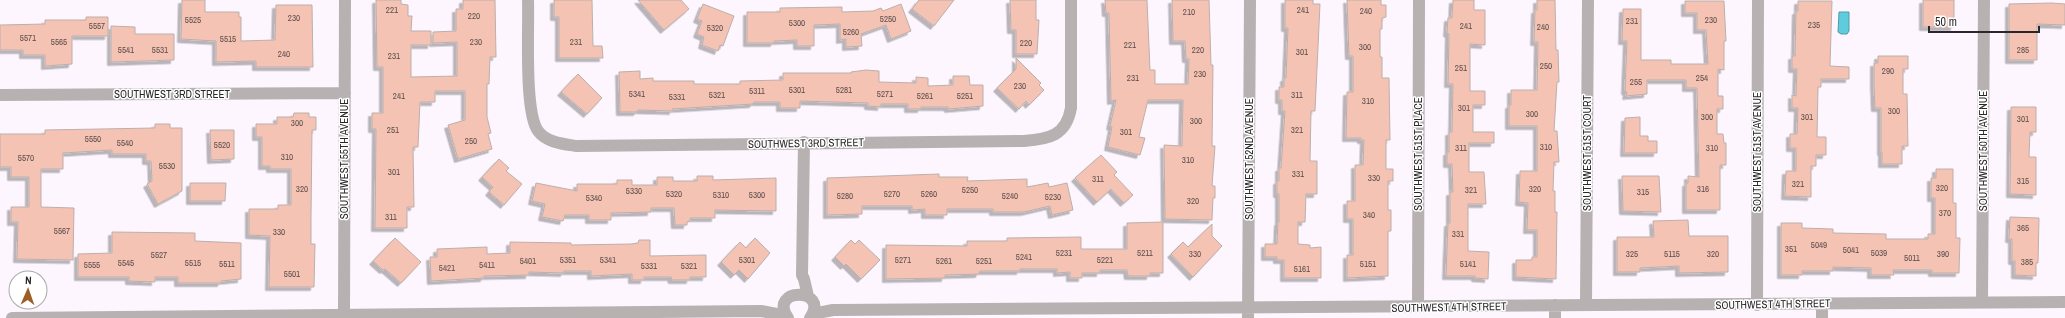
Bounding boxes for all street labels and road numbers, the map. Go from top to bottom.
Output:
street label: SOUTHWEST 3RD STREET [114,87,231,101]
street label: SOUTHWEST 50TH AVENUE [1976,91,1990,211]
street label: SOUTHWEST 51ST AVENUE [1750,92,1764,212]
street label: SOUTHWEST 51ST COURT [1580,95,1594,211]
street label: SOUTHWEST 51ST PLACE [1411,97,1425,211]
street label: SOUTHWEST 52ND AVENUE [1242,98,1256,220]
street label: SOUTHWEST 55TH AVENUE [337,99,351,219]
street label: SOUTHWEST 3RD STREET [748,135,865,151]
street label: SOUTHWEST 4TH STREET [1715,296,1831,312]
street label: SOUTHWEST 4TH STREET [1391,299,1507,315]

